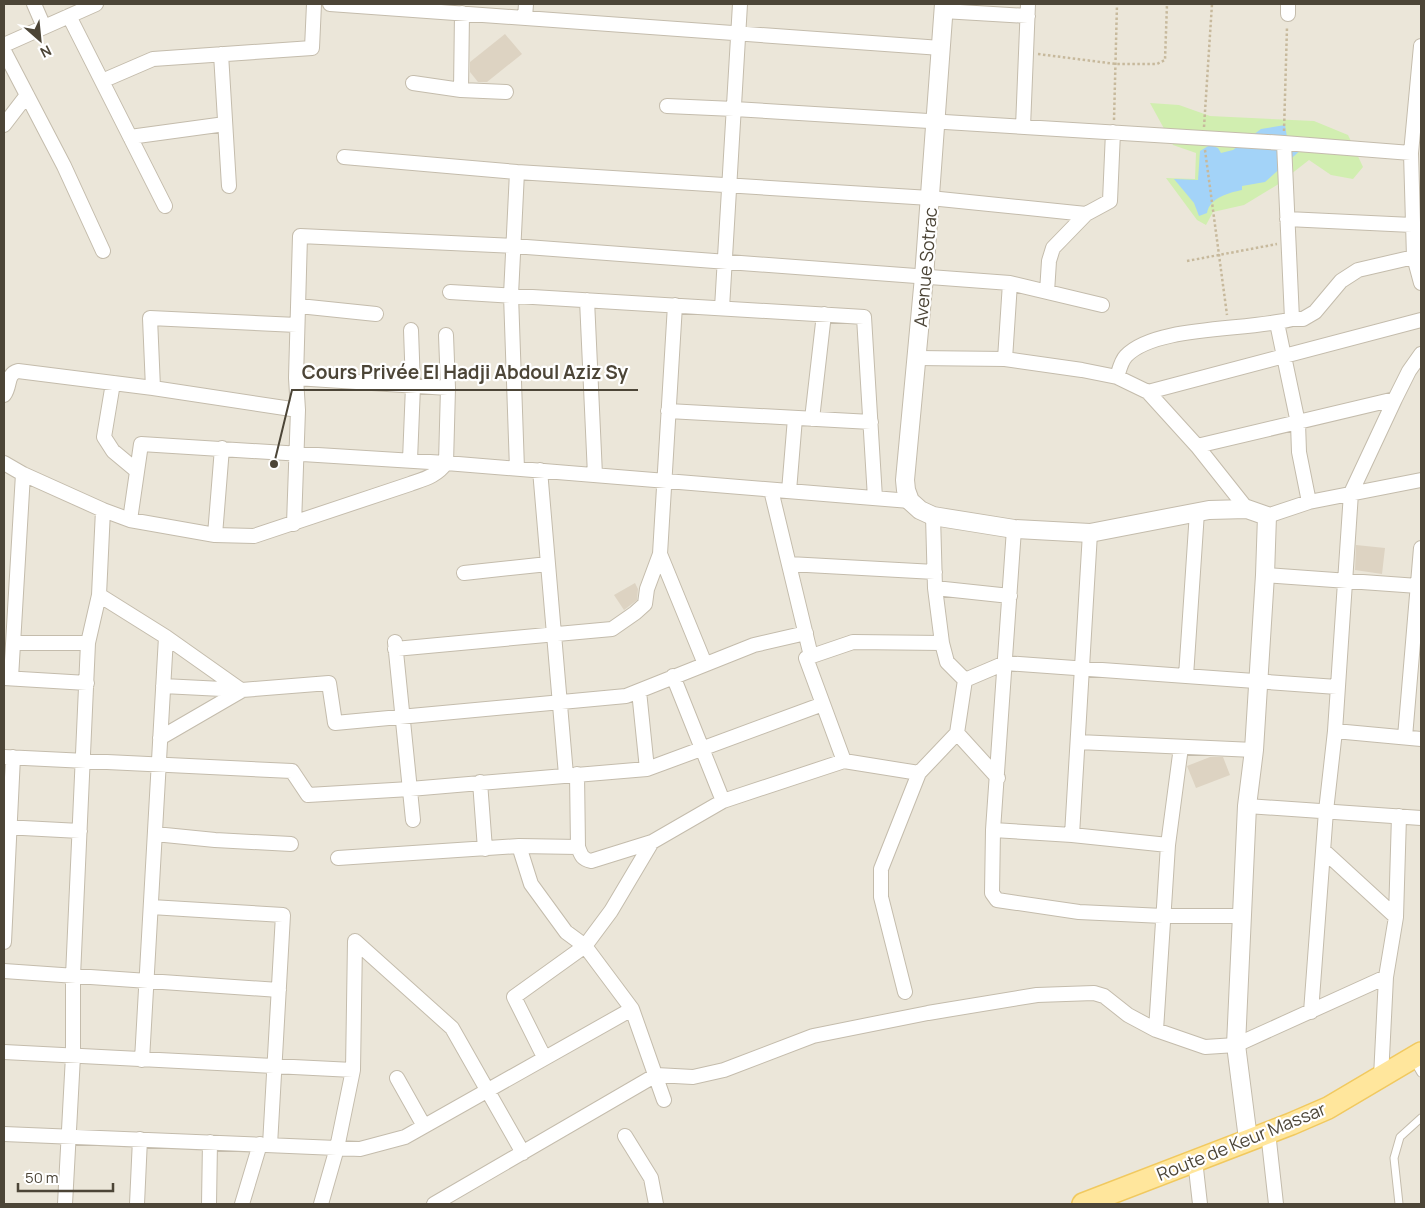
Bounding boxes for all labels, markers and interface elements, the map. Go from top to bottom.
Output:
north arrow [15,15,65,65]
text: N [37,41,55,63]
street label: Avenue Sotrac [908,206,942,328]
callout: Cours Privée El Hadji Abdoul Aziz Sy [292,356,638,390]
text: Cours Privée El Hadji Abdoul Aziz Sy [302,359,629,385]
street label: Route de Keur Massar [1153,1096,1330,1186]
scale bar [18,1160,112,1192]
text: 50 m [25,1167,59,1188]

